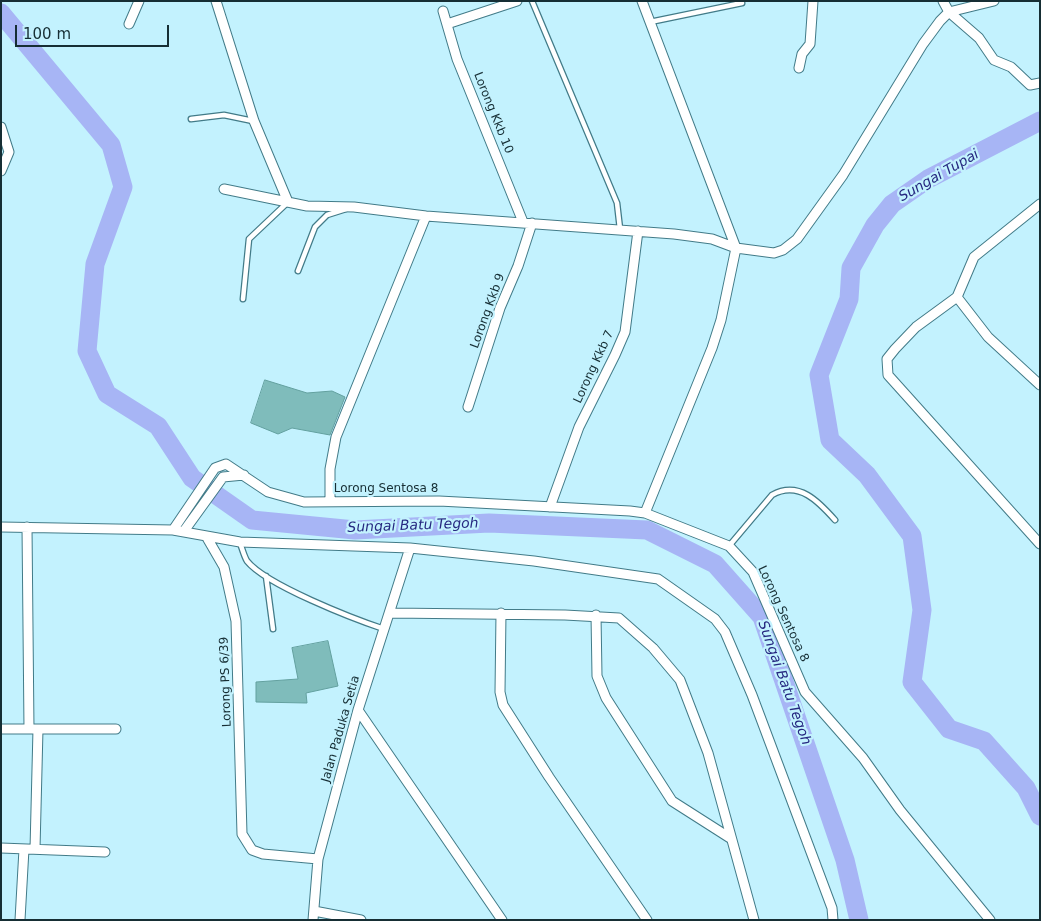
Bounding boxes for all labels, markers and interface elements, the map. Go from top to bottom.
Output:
scale bar [18,15,171,47]
text: 100 m [23,25,71,43]
street label: Lorong Kkb 10 [470,70,516,156]
water label: Sungai Tupai [896,146,982,206]
street label: Lorong Kkb 9 [468,272,508,350]
street label: Lorong Kkb 7 [571,328,617,406]
street label: Lorong Sentosa 8 [334,482,438,496]
water label: Sungai Batu Tegoh [347,515,479,537]
street label: Lorong Sentosa 8 [754,564,812,664]
water label: Sungai Batu Tegoh [754,618,814,748]
street label: Lorong PS 6/39 [217,637,235,727]
street label: Jalan Paduka Setia [319,674,363,784]

